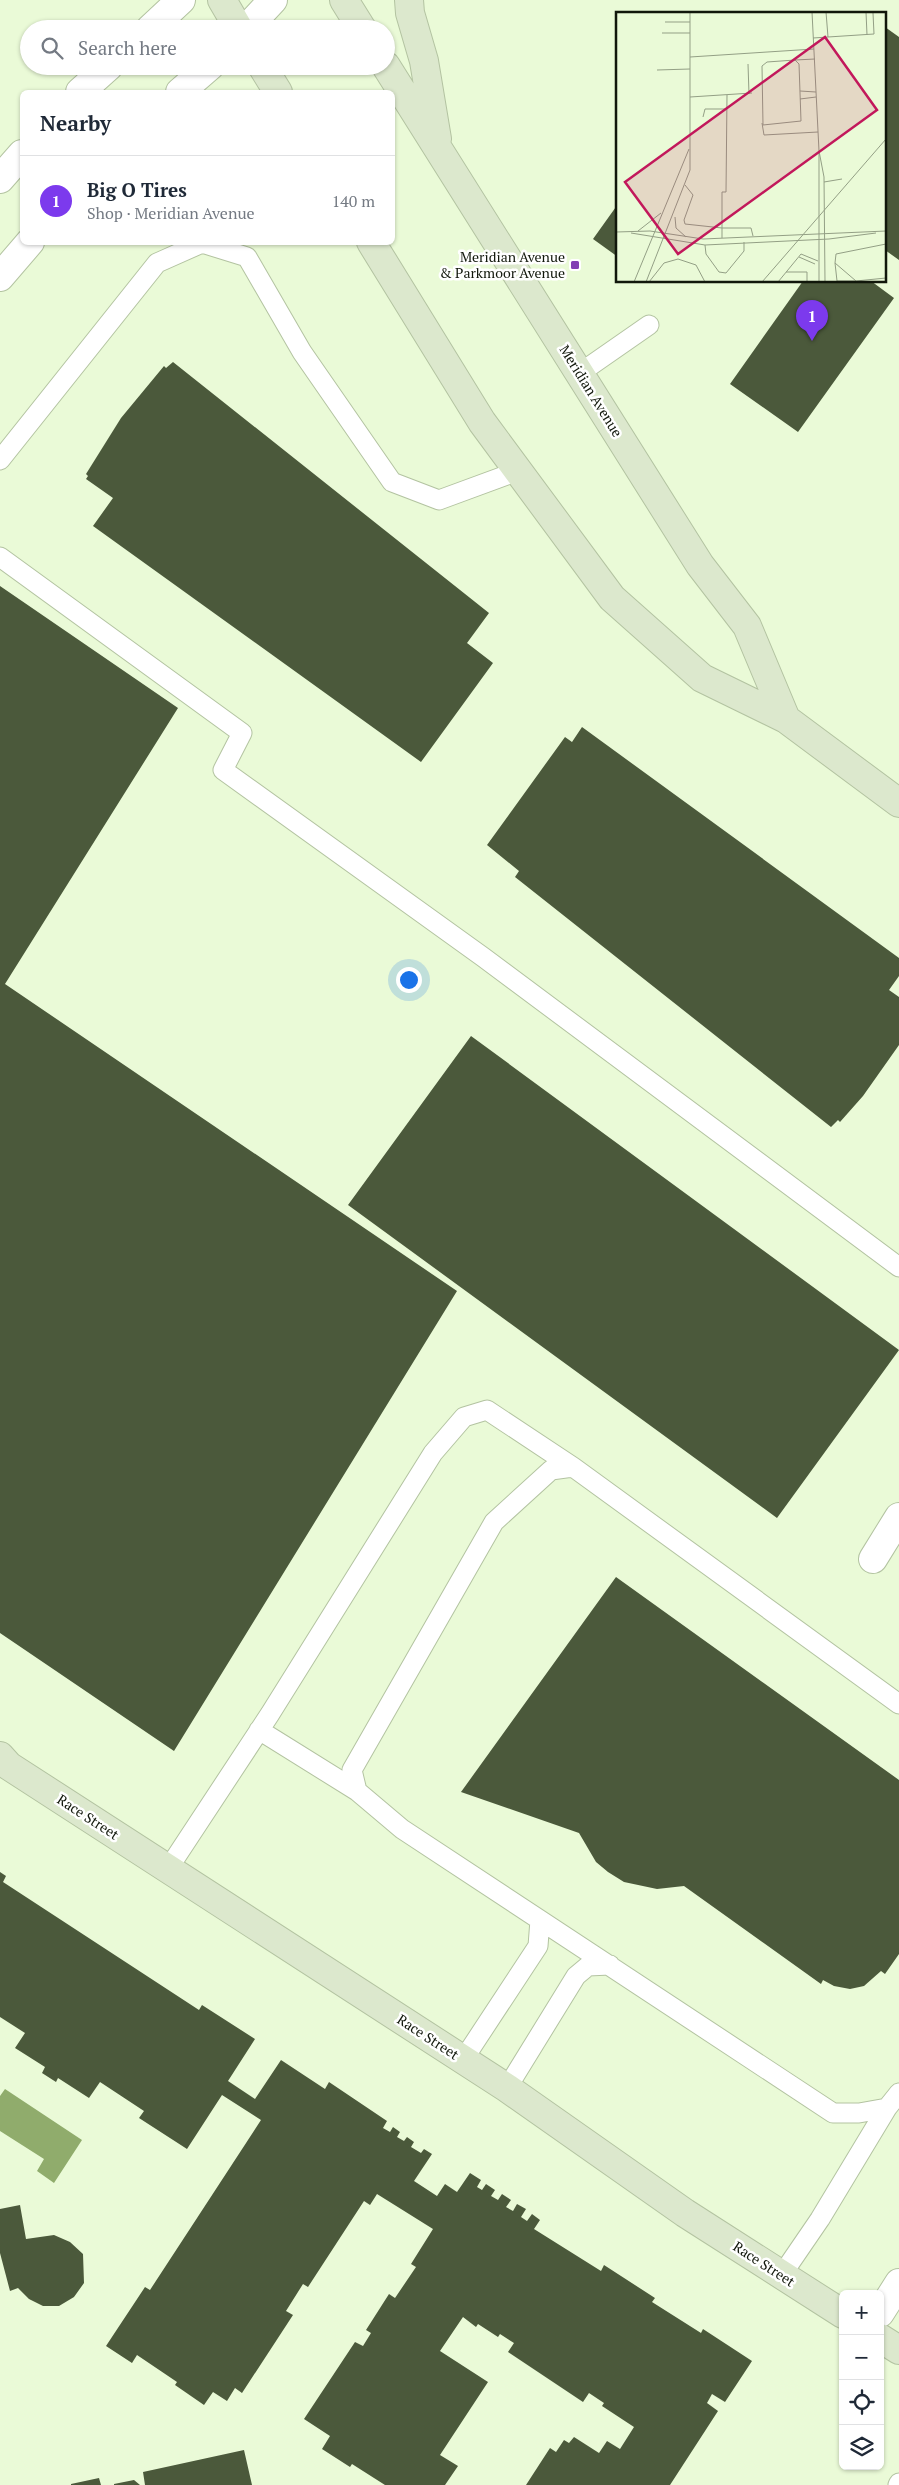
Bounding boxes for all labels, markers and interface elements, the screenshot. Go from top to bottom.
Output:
inset map [616,12,886,282]
search box [20,20,395,75]
icon: search [38,34,66,62]
text: Search here [78,35,177,60]
text: Nearby [40,109,111,137]
text: Big O Tires [87,177,187,202]
text: 1 [51,190,61,212]
text: 140 m [332,190,375,212]
text: Shop · Meridian Avenue [87,202,255,224]
place label: Meridian Avenue & Parkmoor Avenue [440,247,565,282]
marker: Meridian Avenue & Parkmoor Avenue [569,259,581,271]
pin: 1 [796,300,828,341]
street label: Meridian Avenue [556,341,627,440]
your location [396,967,422,993]
street label: Race Street [54,1790,123,1844]
street label: Race Street [394,2010,463,2064]
street label: Race Street [730,2237,799,2291]
map controls [839,2290,884,2470]
button: + [839,2290,884,2335]
button: − [839,2335,884,2380]
button: locate [839,2380,884,2425]
button: layers [839,2425,884,2470]

